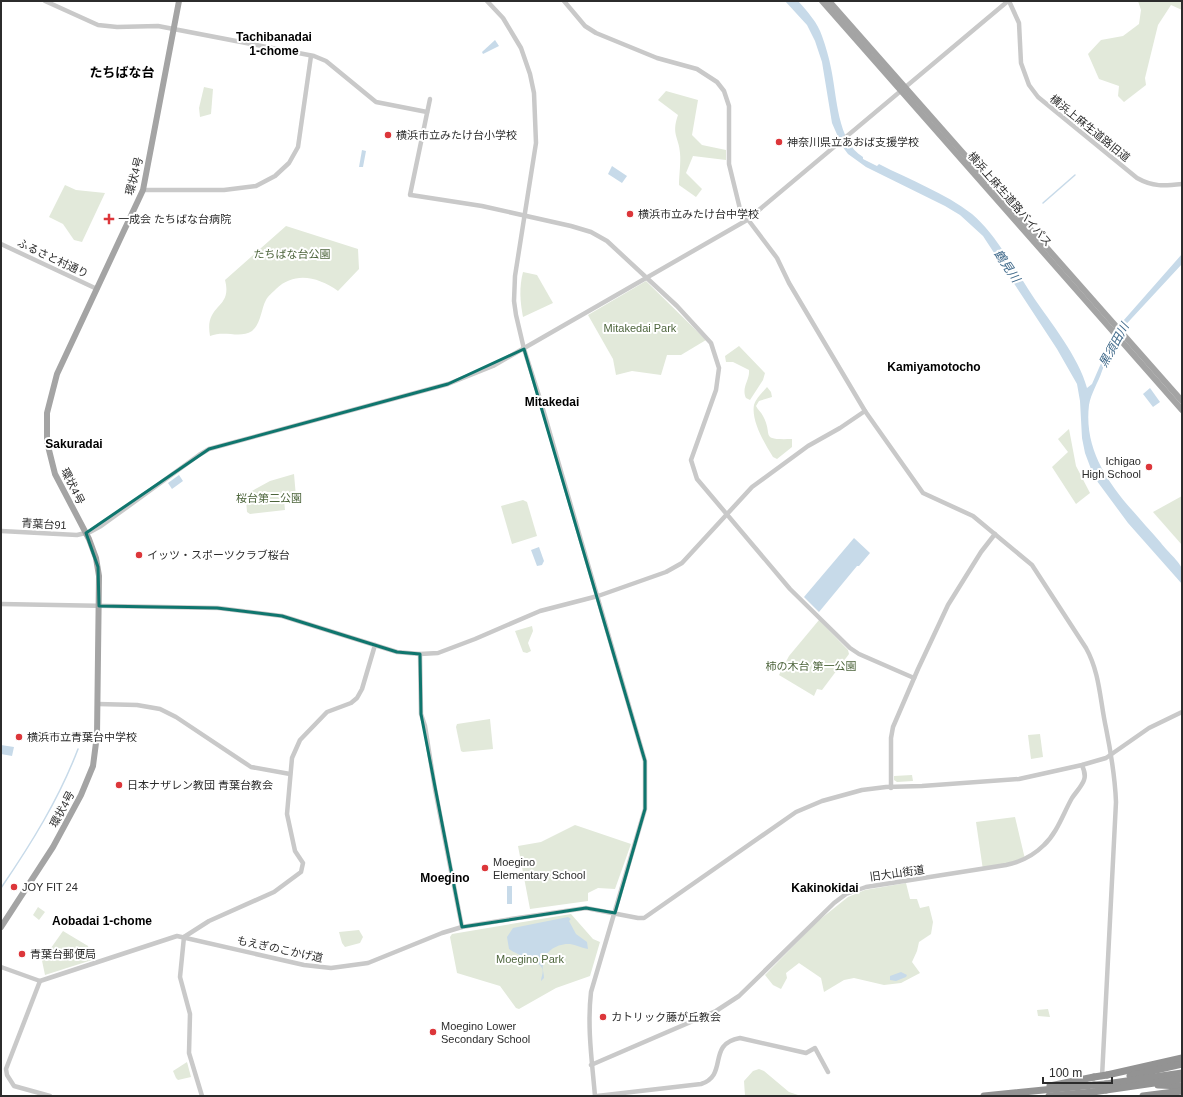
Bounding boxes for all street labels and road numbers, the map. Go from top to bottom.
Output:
street label: 横浜上麻生道路旧道 [1048,92,1132,164]
street label: 横浜上麻生道路バイパス [966,149,1054,249]
street label: 環状4号 [123,156,145,196]
street label: ふるさと村通り [16,236,90,280]
street label: 環状4号 [59,466,87,506]
street label: 青葉台91 [21,517,67,531]
street label: 環状4号 [48,789,76,829]
street label: 旧大山街道 [869,863,925,883]
street label: もえぎのこかげ道 [236,934,324,964]

